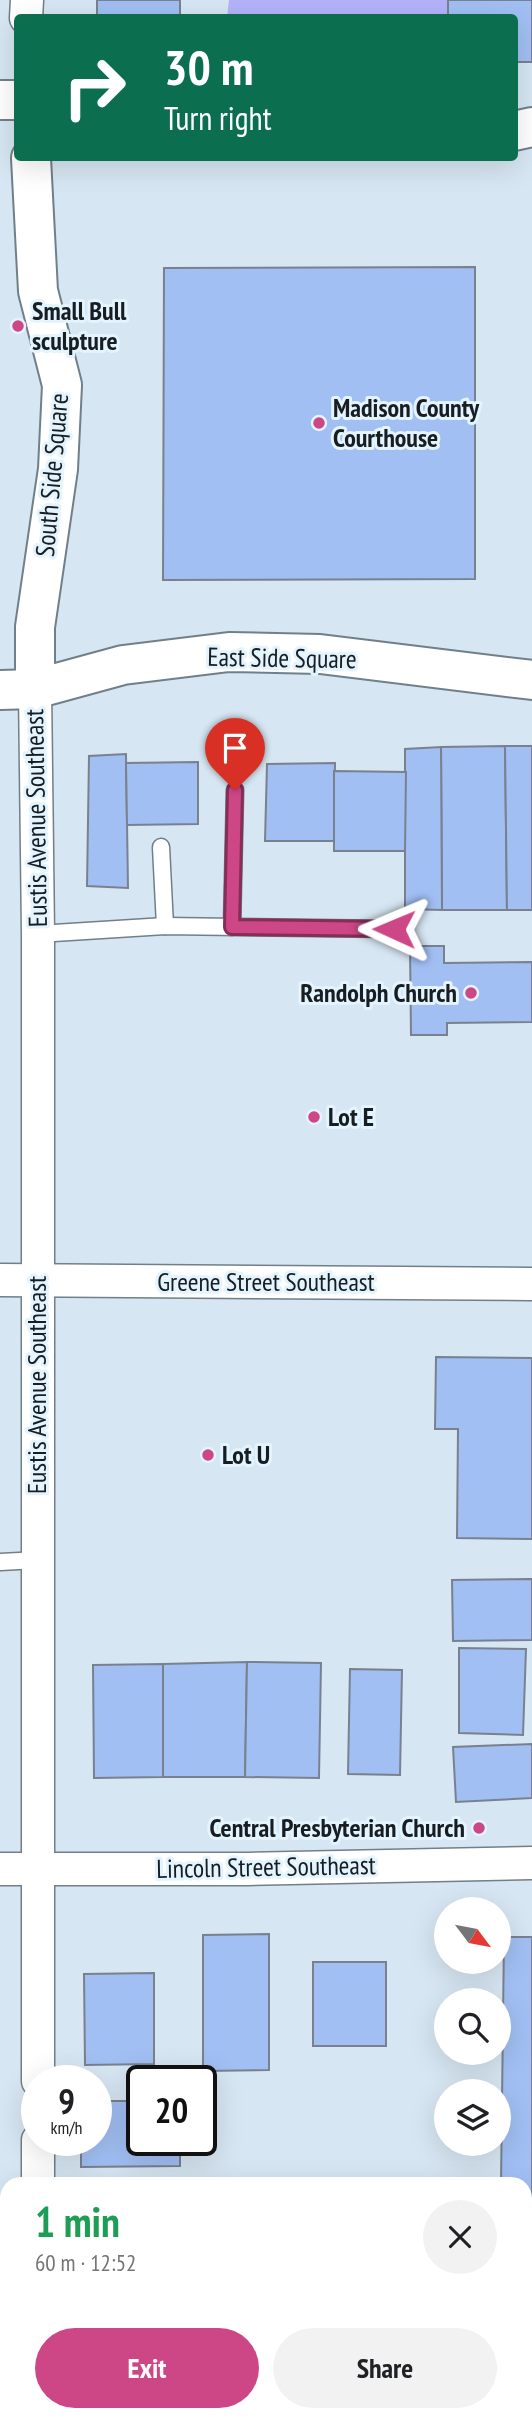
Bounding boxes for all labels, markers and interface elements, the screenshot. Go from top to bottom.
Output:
text: 30 m [164,35,253,99]
icon: right [49,42,140,133]
text: Turn right [164,97,272,139]
place label: Small Bull sculpture [32,294,127,357]
marker: Small Bull sculpture [10,318,26,334]
place label: Madison County Courthouse [333,391,480,454]
street label: South Side Square [28,392,75,558]
marker: Madison County Courthouse [311,415,327,431]
street label: East Side Square [207,640,357,675]
street label: Eustis Avenue Southeast [17,709,54,927]
pin [205,718,265,790]
icon: arrive [216,729,254,767]
position arrow [357,892,431,966]
place label: Randolph Church [300,976,457,1009]
marker: Randolph Church [463,985,479,1001]
place label: Lot E [328,1100,374,1133]
marker: Lot E [306,1109,322,1125]
street label: Greene Street Southeast [157,1265,375,1298]
street label: Eustis Avenue Southeast [20,1276,53,1494]
place label: Lot U [222,1438,270,1471]
marker: Lot U [200,1447,216,1463]
place label: Central Presbyterian Church [209,1811,465,1844]
marker: Central Presbyterian Church [471,1820,487,1836]
street label: Lincoln Street Southeast [156,1848,376,1885]
north arrow [434,1897,511,1974]
map controls [434,1897,511,2156]
button: search [434,1988,511,2065]
speed limit sign: 20 [126,2065,217,2156]
text: 9 [58,2078,75,2124]
button: layers [434,2079,511,2156]
text: km/h [51,2116,82,2139]
text: 1 min [35,2194,120,2249]
button: close [423,2200,497,2274]
text: 60 m · 12:52 [35,2248,136,2277]
button: Exit [35,2328,259,2408]
button: Share [273,2328,497,2408]

